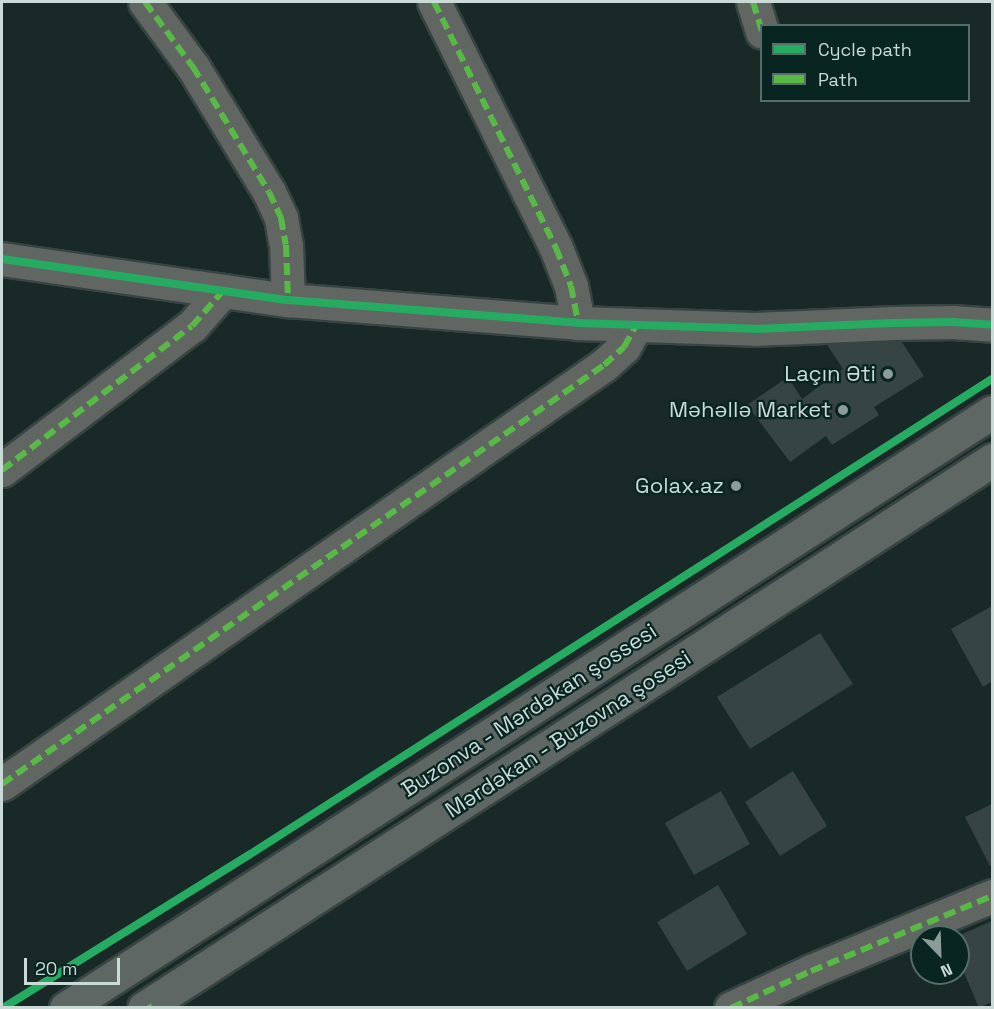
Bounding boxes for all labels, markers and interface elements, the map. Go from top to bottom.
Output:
legend [760,24,970,102]
text: Cycle path [818,38,912,61]
text: Path [818,68,858,91]
place label: Laçın Əti [784,361,876,387]
marker: Laçın Əti [881,367,895,381]
place label: Məhəllə Market [669,397,831,423]
marker: Məhəllə Market [836,403,850,417]
place label: Golax.az [635,473,724,499]
marker: Golax.az [729,479,743,493]
street label: Buzonva - Mərdəkan şossesi [396,617,662,803]
street label: Mərdəkan - Buzovna şosesi [440,644,696,824]
north arrow [910,925,970,985]
scale bar [27,946,123,984]
text: 20 m [35,957,78,980]
text: N [937,958,955,982]

